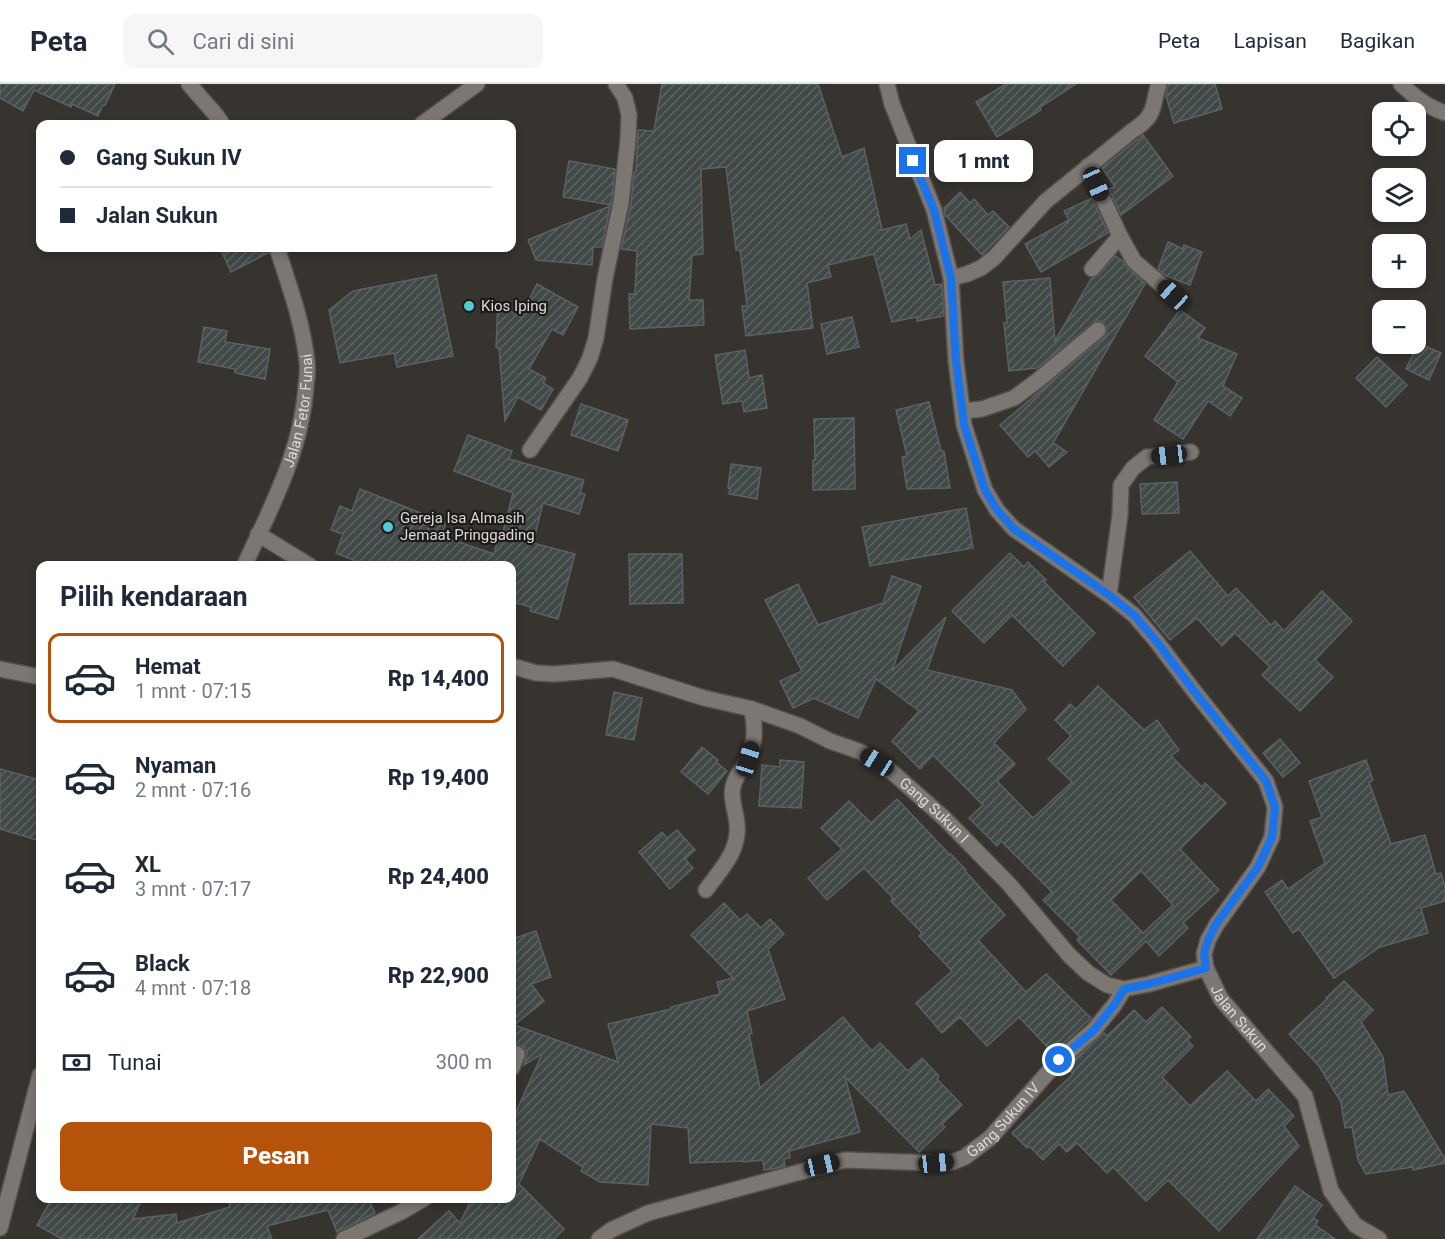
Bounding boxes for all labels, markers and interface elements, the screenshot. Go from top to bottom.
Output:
search box [123,14,543,68]
text: Peta [30,25,87,58]
icon: search [144,25,177,58]
text: Cari di sini [192,29,294,54]
text: Peta [1158,29,1200,53]
text: Lapisan [1233,29,1307,53]
text: Bagikan [1340,29,1415,53]
map controls [1372,102,1426,354]
button: locate [1372,102,1426,156]
callout: 1 mnt [934,140,1033,182]
text: Gang Sukun IV [96,145,242,170]
route end [899,147,926,174]
text: 1 mnt [958,149,1009,173]
car [1080,164,1112,204]
button: layers [1372,168,1426,222]
text: Jalan Sukun [96,203,218,228]
button: + [1372,234,1426,288]
car [1154,276,1192,314]
place label: Kios Iping [481,297,547,315]
marker: Kios Iping [462,299,476,313]
button: − [1372,300,1426,354]
street label: Jalan Fetor Funai [279,353,316,470]
car [1150,444,1188,466]
place label: Gereja Isa Almasih Jemaat Pringgading [400,509,535,544]
marker: Gereja Isa Almasih Jemaat Pringgading [381,520,395,534]
text: Pilih kendaraan [60,581,248,613]
icon: car [63,651,117,705]
text: Hemat [135,654,201,679]
text: Rp 14,400 [388,666,489,691]
text: 1 mnt · 07:15 [135,679,251,703]
car [734,739,762,779]
car [857,745,897,779]
icon: car [63,750,117,804]
text: Nyaman [135,753,216,778]
text: Rp 19,400 [388,765,489,790]
street label: Gang Sukun I [896,774,972,847]
text: 2 mnt · 07:16 [135,778,251,802]
icon: car [63,849,117,903]
text: XL [135,852,161,877]
text: Rp 24,400 [388,864,489,889]
text: 3 mnt · 07:17 [135,877,251,901]
icon: car [63,948,117,1002]
text: Black [135,951,190,976]
text: Rp 22,900 [388,963,489,988]
text: 4 mnt · 07:18 [135,976,251,1000]
street label: Jalan Sukun [1207,982,1272,1056]
icon: cash [60,1046,93,1079]
route start [1045,1046,1072,1073]
text: Tunai [108,1050,162,1075]
text: 300 m [436,1050,492,1074]
street label: Gang Sukun IV [963,1079,1044,1162]
button: Pesan [60,1122,492,1191]
car [802,1152,842,1178]
car [917,1152,955,1174]

